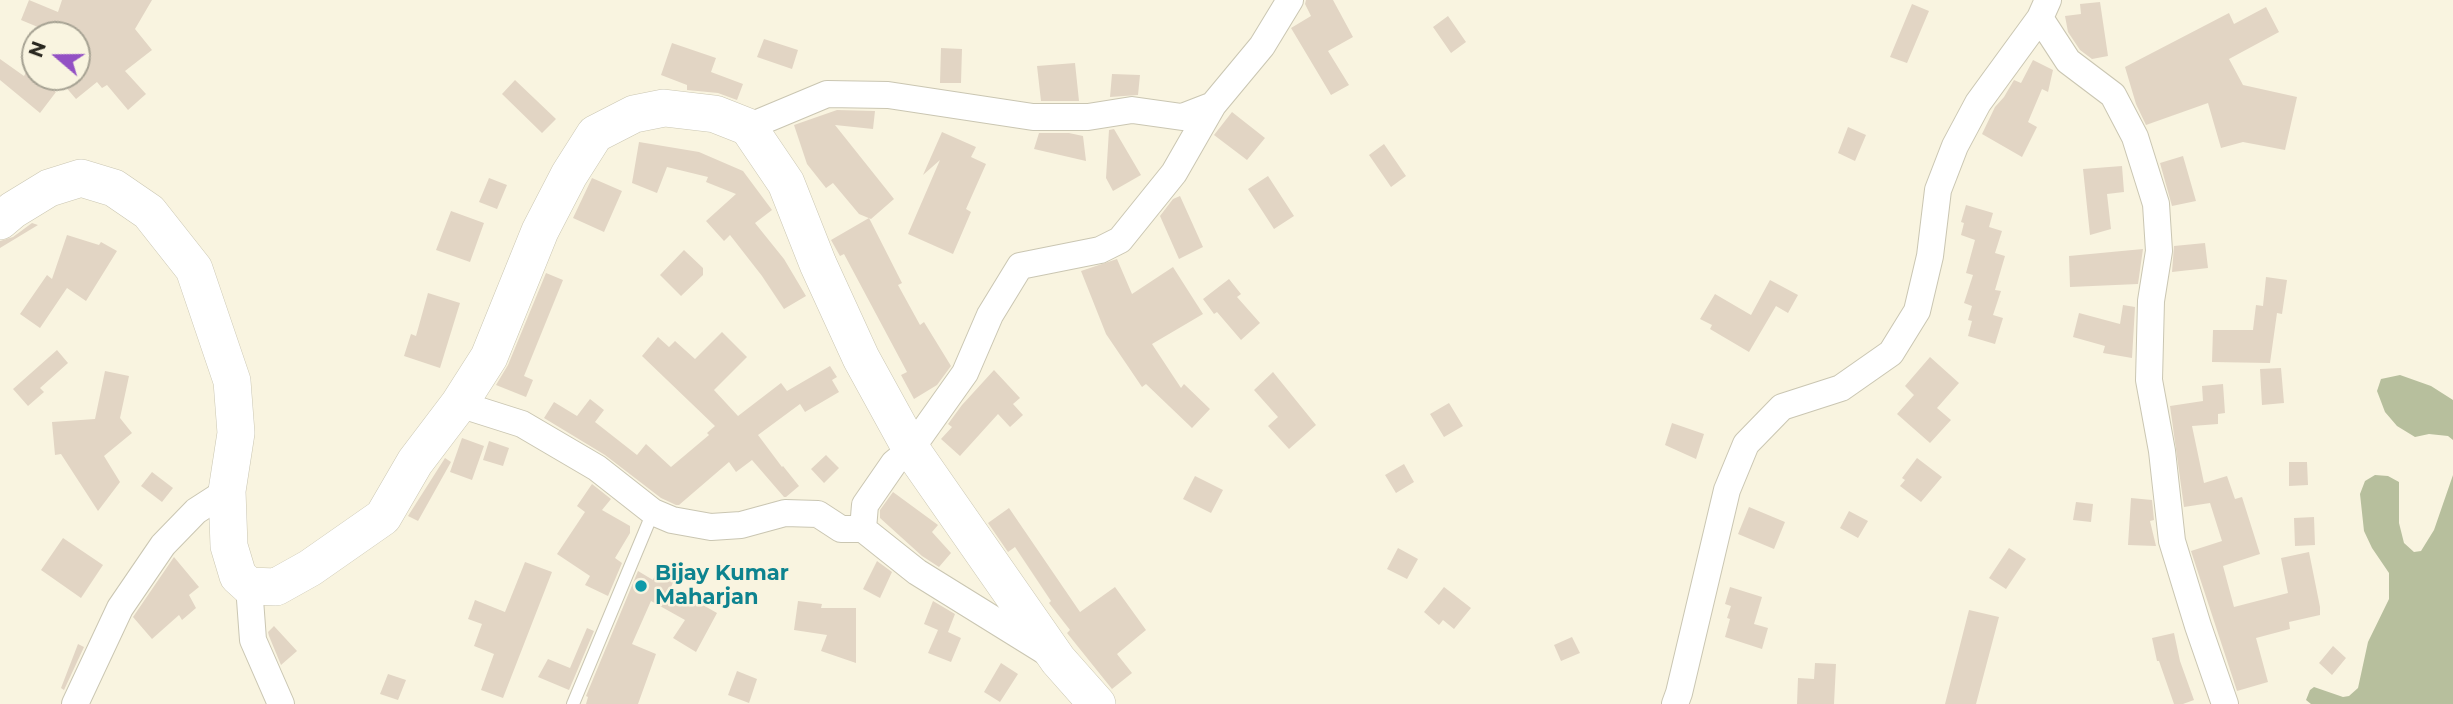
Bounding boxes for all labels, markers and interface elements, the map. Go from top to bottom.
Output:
north arrow [21,21,91,91]
text: N [24,38,51,60]
place label: Bijay Kumar Maharjan [655,561,789,611]
marker: Bijay Kumar Maharjan [633,578,649,594]

